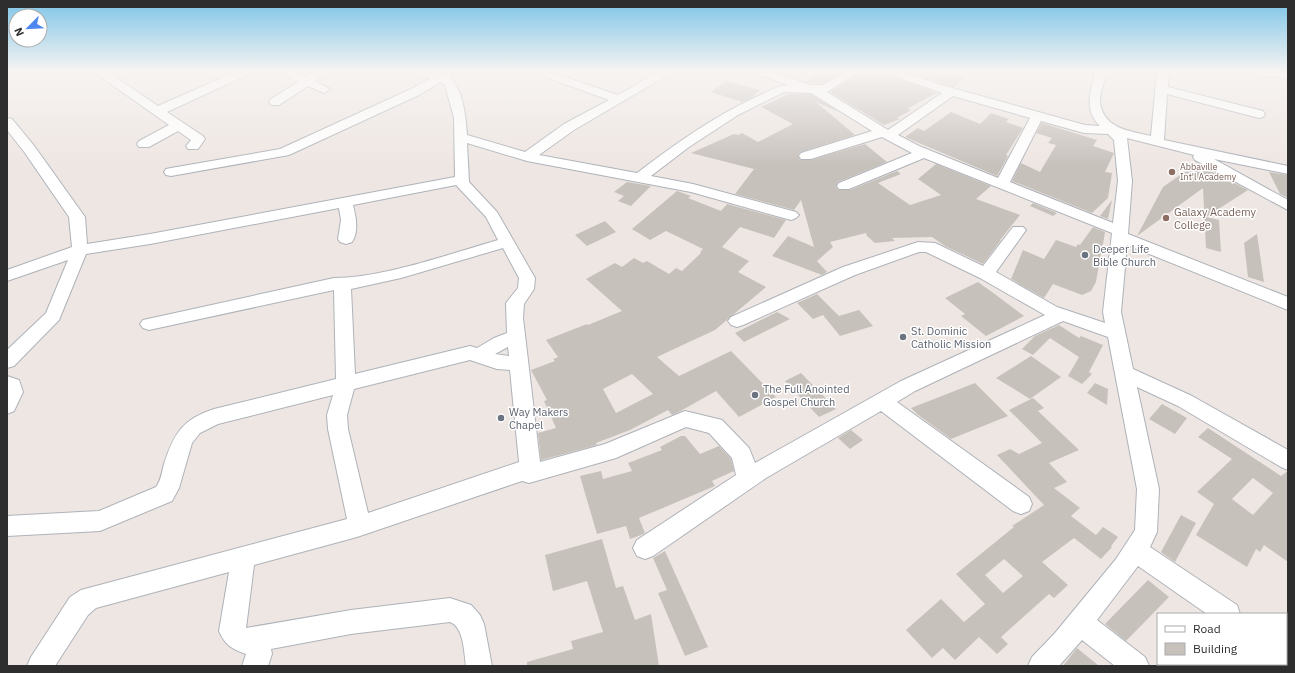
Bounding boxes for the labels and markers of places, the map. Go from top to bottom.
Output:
place label: Abbaville Int'l Academy [1180,161,1237,182]
marker: Abbaville Int'l Academy [1167,167,1177,177]
place label: Galaxy Academy College [1174,205,1256,232]
marker: Galaxy Academy College [1161,213,1171,223]
place label: Deeper Life Bible Church [1093,242,1156,269]
marker: Deeper Life Bible Church [1080,250,1090,260]
place label: St. Dominic Catholic Mission [911,324,991,351]
marker: St. Dominic Catholic Mission [898,332,908,342]
place label: The Full Anointed Gospel Church [763,382,850,409]
marker: The Full Anointed Gospel Church [750,390,760,400]
place label: Way Makers Chapel [509,405,568,432]
marker: Way Makers Chapel [496,413,506,423]

